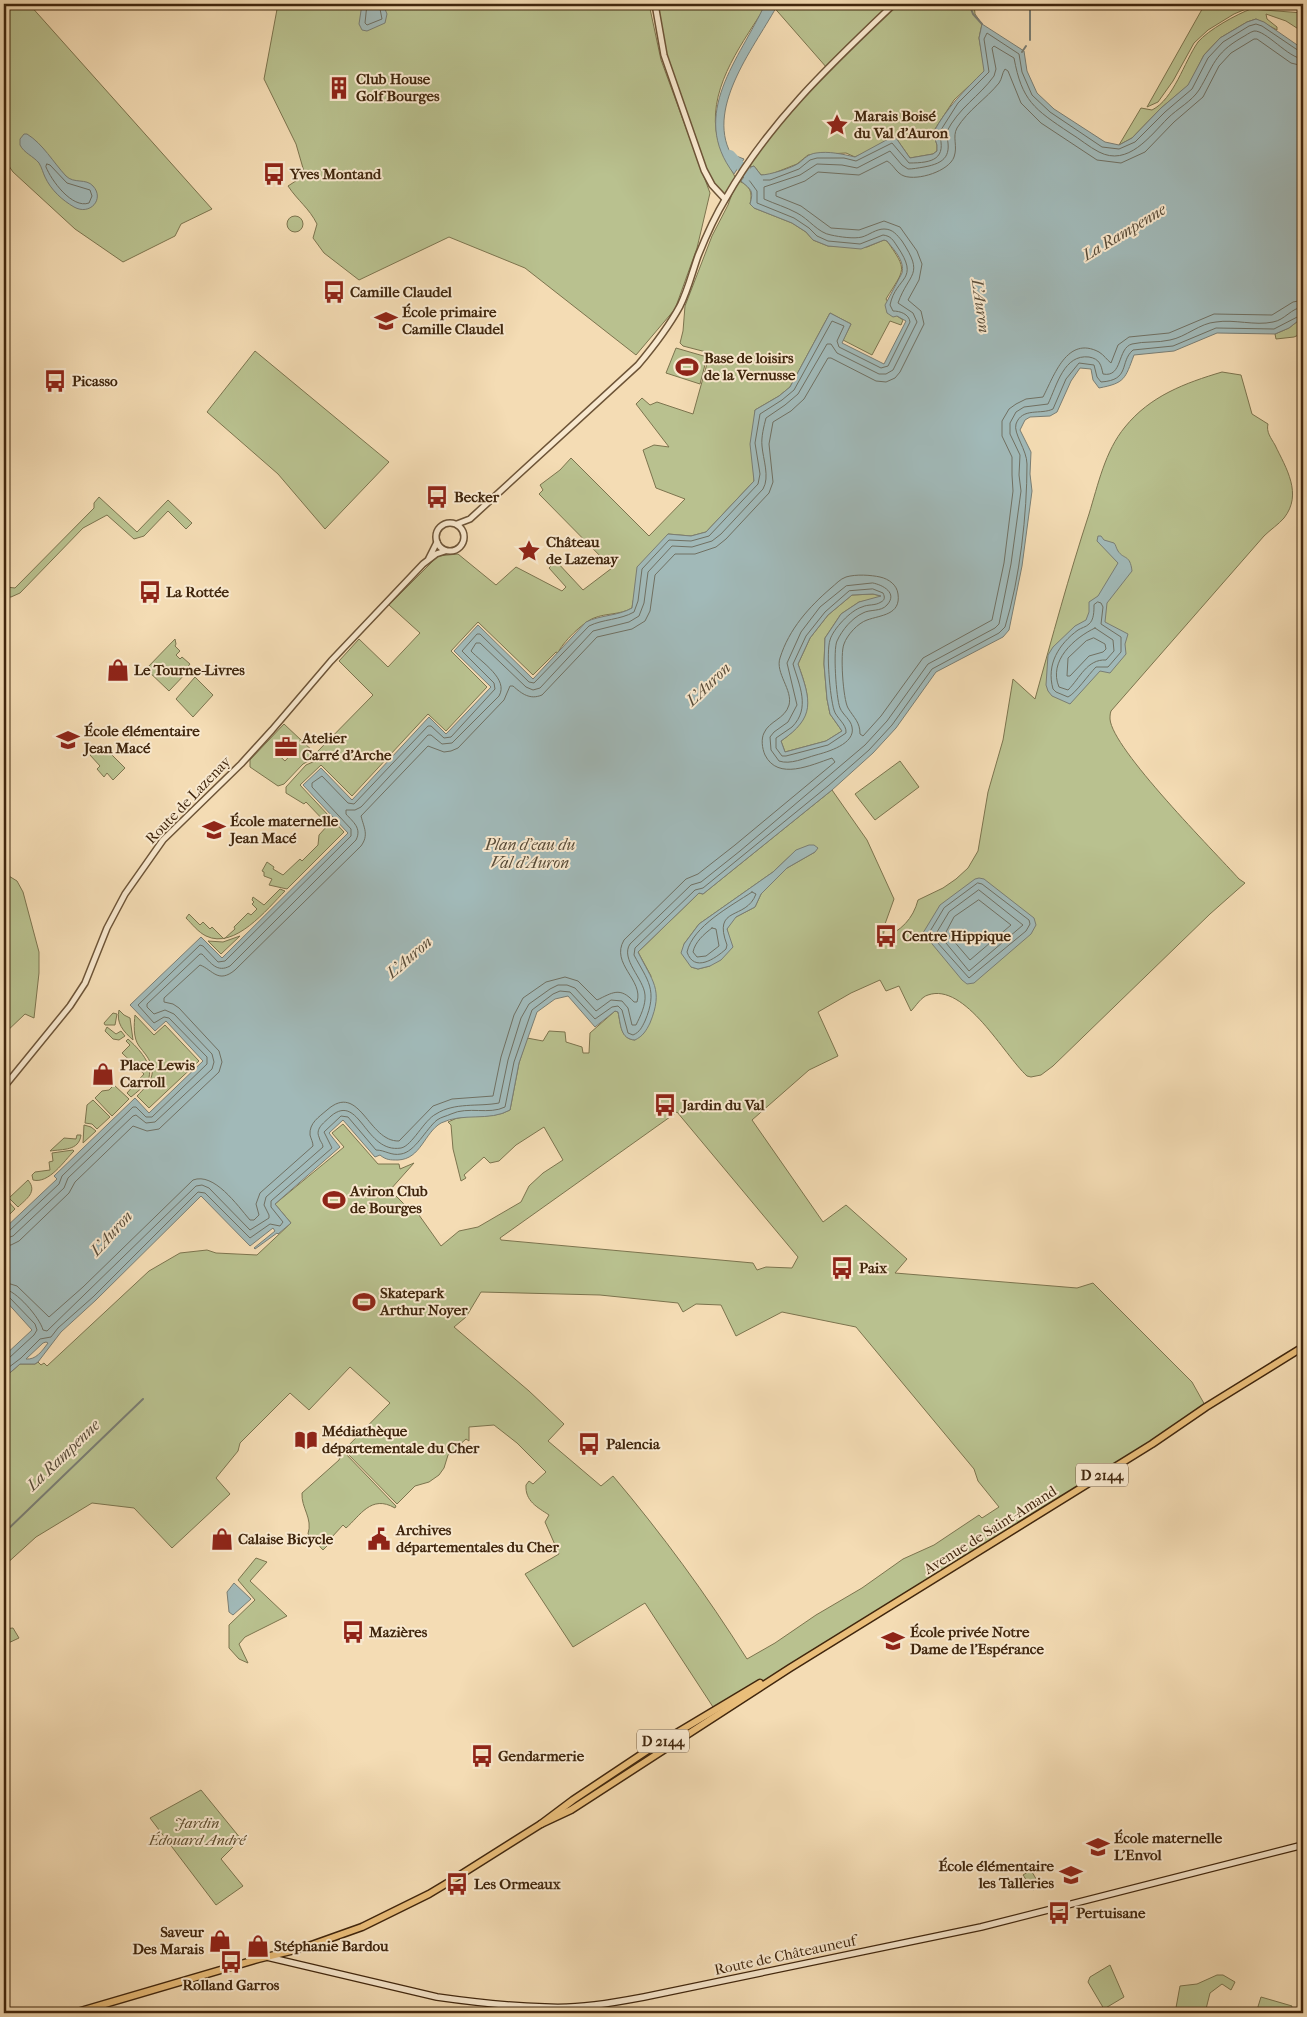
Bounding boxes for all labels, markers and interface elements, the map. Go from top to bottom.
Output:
place label: Club House Golf Bourges [356,70,440,105]
building icon: Club House Golf Bourges [326,75,352,101]
place label: Marais Boisé du Val d’Auron [853,107,949,142]
place icon: Marais Boisé du Val d’Auron [824,112,850,138]
bus stop icon: Yves Montand [261,161,287,187]
place label: Yves Montand [289,165,382,183]
water label: La Rampenne [1078,199,1170,265]
water label: L'Auron [968,277,994,334]
bus stop icon: Camille Claudel [321,279,347,305]
place label: Camille Claudel [350,283,453,301]
place label: École primaire Camille Claudel [402,303,505,338]
school or university icon: École primaire Camille Claudel [373,308,399,334]
place label: Base de loisirs de la Vernusse [704,349,796,384]
sports icon: Base de loisirs de la Vernusse [674,354,700,380]
bus stop icon: Picasso [42,368,68,394]
place label: Picasso [72,372,118,390]
bus stop icon: Becker [424,484,450,510]
place label: Becker [454,488,500,506]
place label: Château de Lazenay [546,533,619,568]
place icon: Château de Lazenay [516,538,542,564]
bus stop icon: La Rottée [137,579,163,605]
place label: La Rottée [166,583,230,601]
shop icon: Le Tourne-Livres [105,657,131,683]
water label: L'Auron [681,658,734,710]
place label: Le Tourne-Livres [134,661,245,679]
place label: École élémentaire Jean Macé [82,722,200,757]
school or university icon: École élémentaire Jean Macé [55,727,81,753]
place label: Atelier Carré d'Arche [301,729,392,764]
office icon: Atelier Carré d'Arche [273,734,299,760]
street label: Route de Lazenay [142,752,235,848]
place label: École maternelle Jean Macé [228,812,339,847]
school or university icon: École maternelle Jean Macé [201,817,227,843]
water label: Plan d'eau du Val d'Auron [484,835,575,872]
bus stop icon: Centre Hippique [873,923,899,949]
place label: Centre Hippique [902,927,1011,945]
water label: L'Auron [381,932,436,983]
place label: Place Lewis Carroll [120,1056,195,1091]
shop icon: Place Lewis Carroll [90,1061,116,1087]
bus stop icon: Jardin du Val [652,1092,678,1118]
place label: Jardin du Val [680,1096,766,1114]
place label: Aviron Club de Bourges [349,1182,428,1217]
sports icon: Aviron Club de Bourges [321,1187,347,1213]
water label: L'Auron [85,1206,136,1260]
bus stop icon: Paix [829,1255,855,1281]
place label: Paix [859,1259,887,1277]
place label: Skatepark Arthur Noyer [379,1284,468,1319]
sports icon: Skatepark Arthur Noyer [351,1289,377,1315]
water label: La Rampenne [22,1415,104,1495]
place label: Médiathèque départementale du Cher [321,1422,480,1457]
library icon: Médiathèque départementale du Cher [293,1427,319,1453]
bus stop icon: Palencia [576,1431,602,1457]
place label: Palencia [606,1435,661,1453]
road number: D 2144 [1076,1464,1128,1486]
street label: Avenue de Saint-Amand [919,1481,1060,1579]
place label: Archives départementales du Cher [395,1521,560,1556]
shop icon: Calaise Bicycle [209,1526,235,1552]
public building icon: Archives départementales du Cher [366,1526,392,1552]
place label: Calaise Bicycle [238,1530,334,1548]
bus stop icon: Mazières [340,1619,366,1645]
place label: Mazières [368,1623,428,1641]
place label: École privée Notre Dame de l'Espérance [910,1623,1044,1658]
school or university icon: École privée Notre Dame de l'Espérance [880,1628,906,1654]
road number: D 2144 [637,1730,689,1752]
bus stop icon: Gendarmerie [469,1743,495,1769]
place label: Gendarmerie [498,1747,585,1765]
park label: Jardin Édouard André [148,1814,247,1849]
place label: École maternelle L'Envol [1114,1829,1223,1864]
school or university icon: École maternelle L'Envol [1085,1834,1111,1860]
place label: École élémentaire les Talleries [938,1857,1055,1892]
school or university icon: École élémentaire les Talleries [1058,1862,1084,1888]
bus stop icon: Les Ormeaux [444,1871,470,1897]
place label: Les Ormeaux [474,1875,561,1893]
bus stop icon: Pertuisane [1046,1900,1072,1926]
place label: Pertuisane [1076,1904,1146,1922]
place label: Saveur Des Marais [132,1923,205,1958]
shop icon: Saveur Des Marais [207,1928,233,1954]
street label: Route de Châteauneuf [712,1931,860,1979]
shop icon: Stéphanie Bardou [245,1933,271,1959]
place label: Stéphanie Bardou [274,1937,389,1955]
bus stop icon: Rolland Garros [218,1949,244,1975]
place label: Rolland Garros [183,1976,280,1994]

